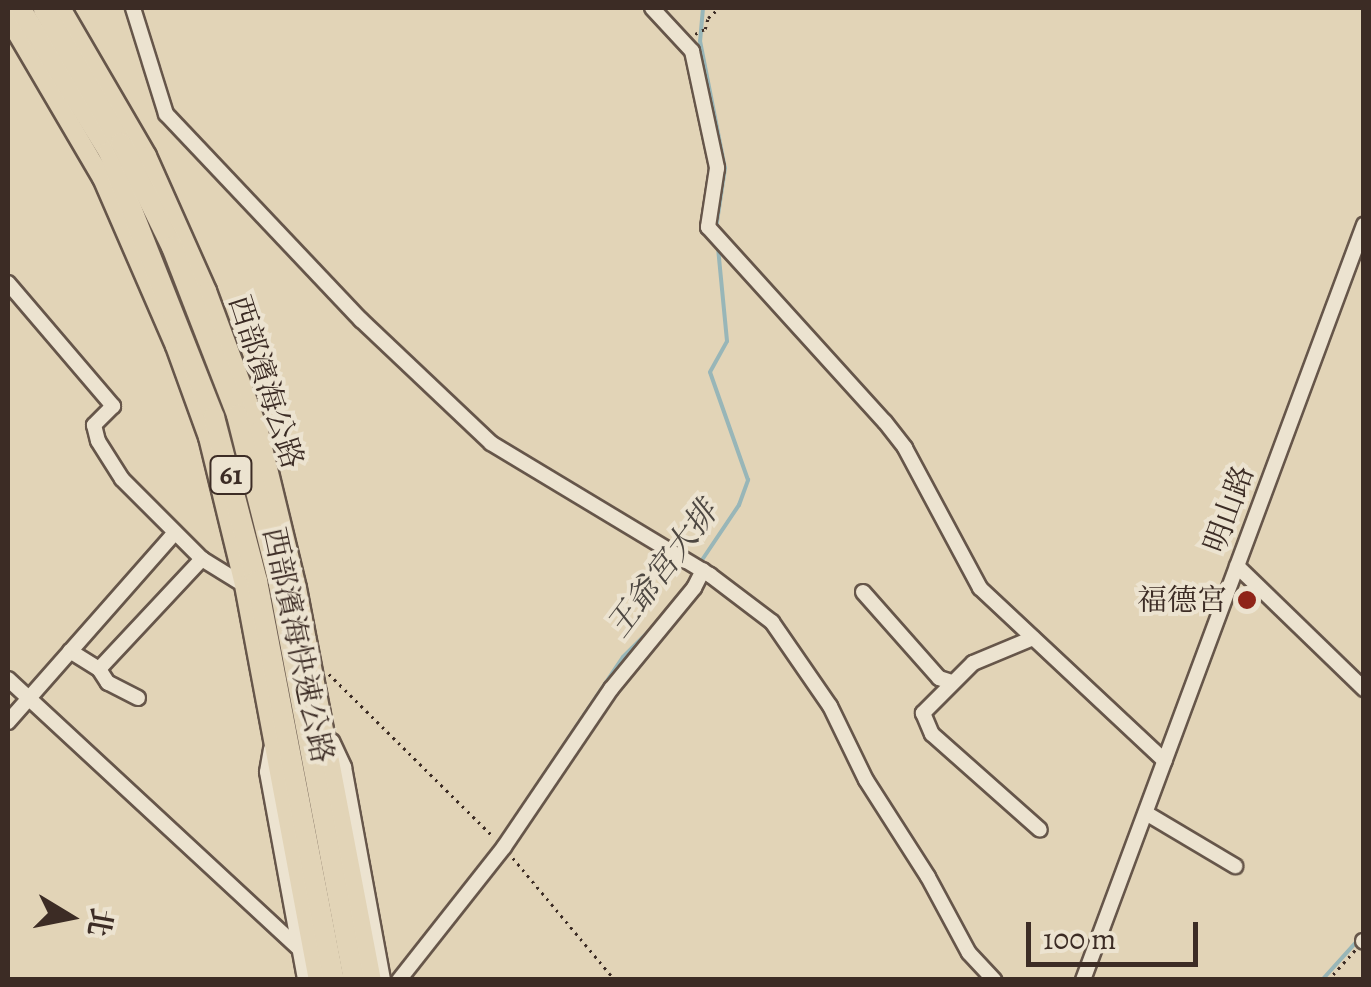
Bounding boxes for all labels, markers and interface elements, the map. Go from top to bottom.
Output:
street label: 西部濱海公路 [221,291,311,473]
road number: 61 [208,452,254,498]
street label: 明山路 [1197,461,1261,557]
water label: 王爺宮大排 [599,494,725,644]
street label: 西部濱海快速公路 [255,524,341,766]
place label: 福德宮 [1137,582,1227,618]
marker: 福德宮 [1236,589,1258,611]
north arrow [20,867,120,967]
scale bar [1031,902,1204,964]
text: 北 [78,905,121,939]
text: 100 m [1043,919,1116,959]

